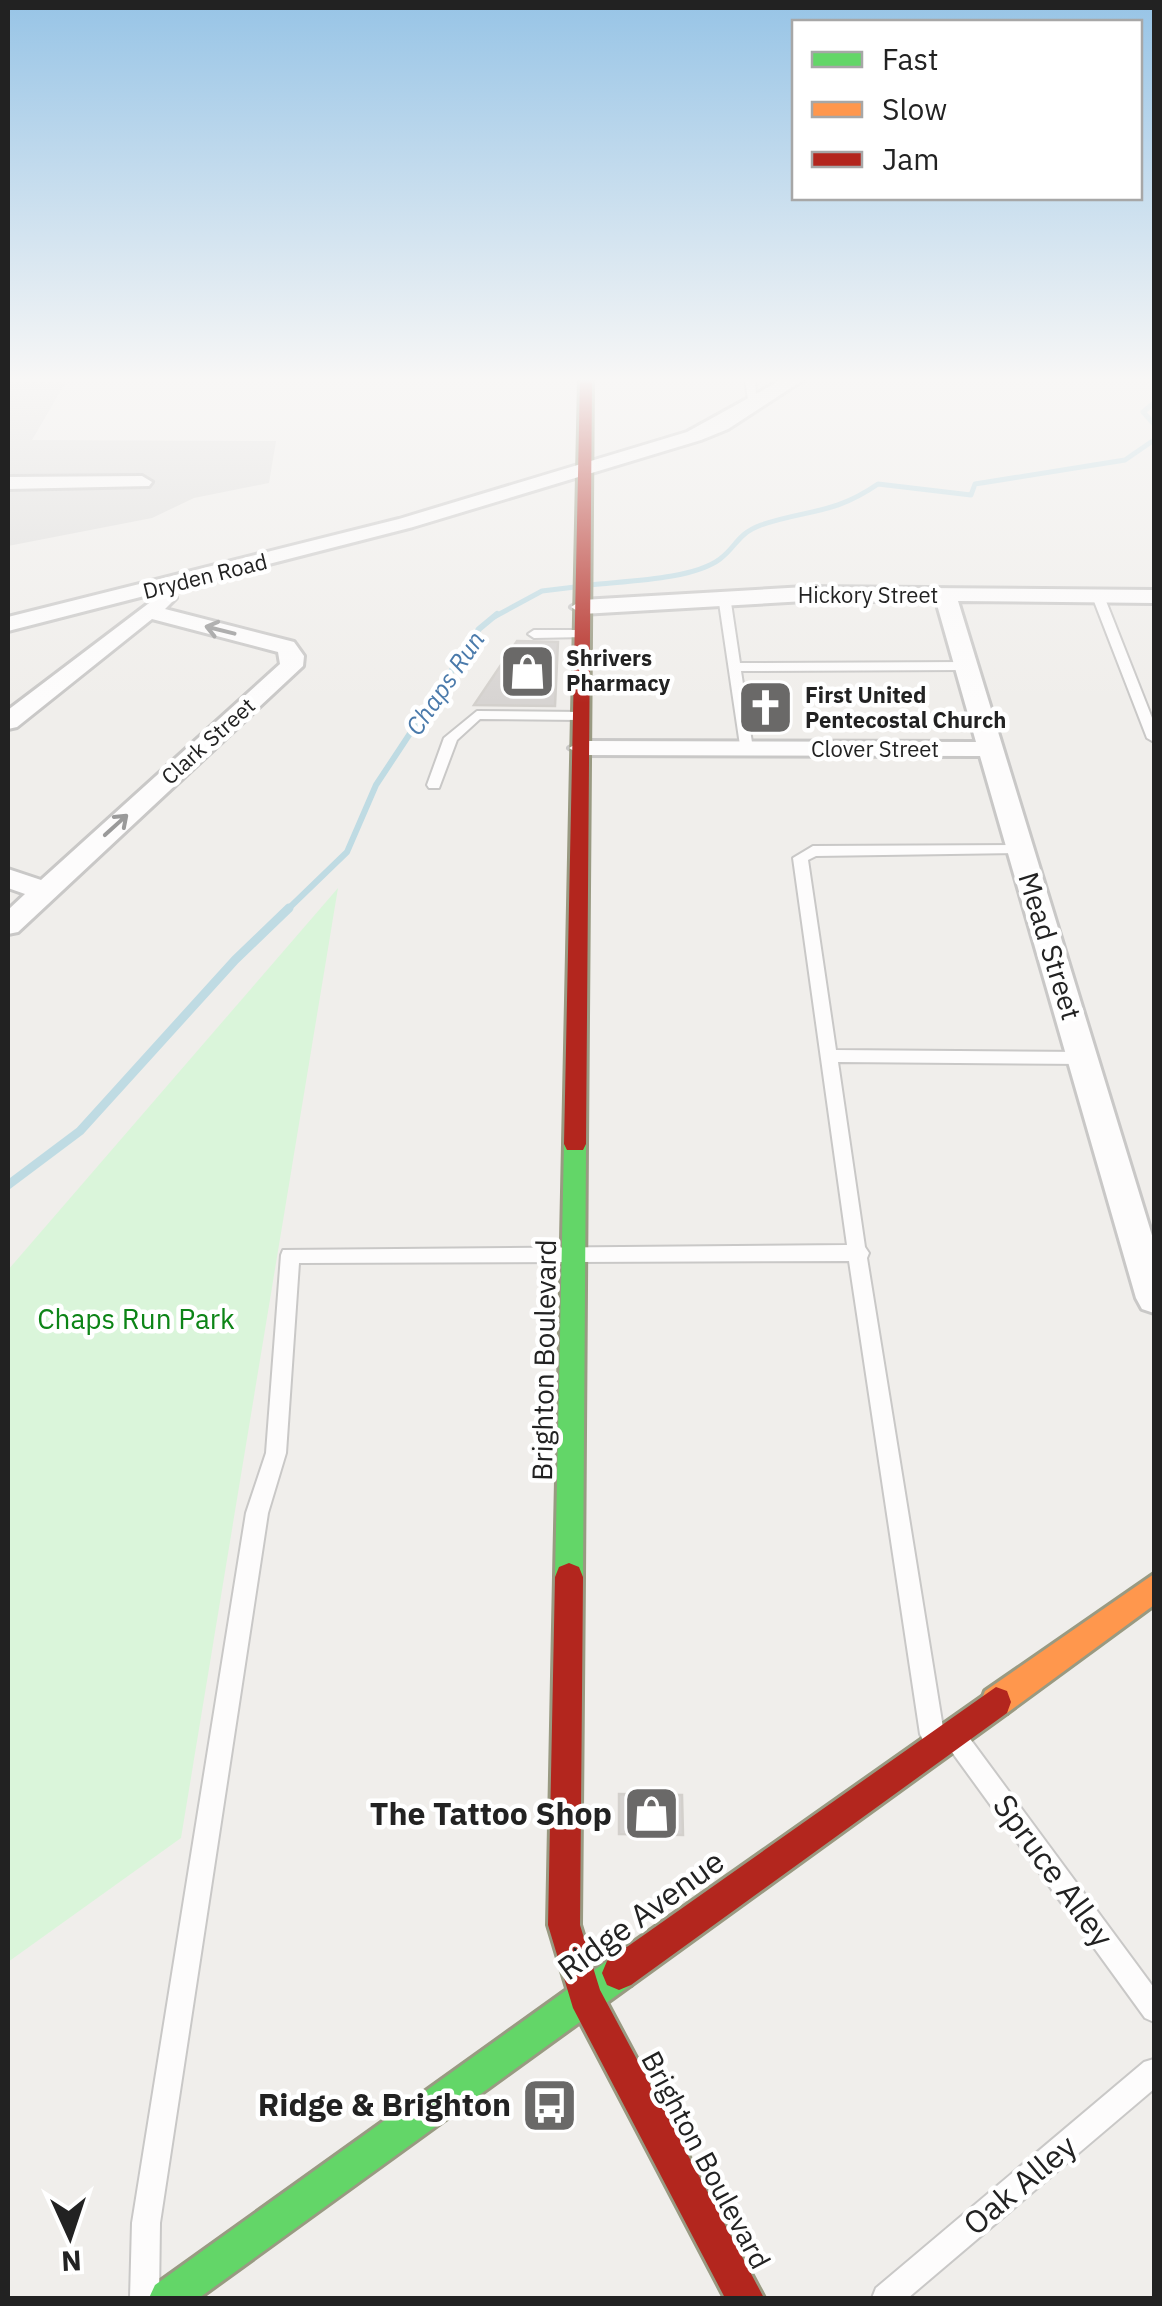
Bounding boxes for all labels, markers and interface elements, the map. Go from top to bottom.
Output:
legend [792,20,1142,200]
text: Fast [882,39,939,78]
text: Slow [882,89,947,128]
text: Jam [882,139,940,178]
street label: Dryden Road [140,546,270,605]
street label: Hickory Street [798,580,938,609]
one-way arrow [204,620,236,639]
water label: Chaps Run [398,624,492,741]
shop icon: Shrivers Pharmacy [497,641,557,701]
place label: Shrivers Pharmacy [566,643,671,697]
church icon: First United Pentecostal Church [736,678,796,738]
place label: First United Pentecostal Church [805,680,1006,734]
street label: Clark Street [155,691,261,790]
street label: Clover Street [811,734,939,763]
one-way arrow [104,813,128,837]
street label: Mead Street [1010,867,1090,1024]
street label: Brighton Boulevard [523,1239,564,1481]
park label: Chaps Run Park [37,1300,235,1337]
shop icon: The Tattoo Shop [621,1784,681,1844]
street label: Spruce Alley [984,1786,1123,1955]
place label: The Tattoo Shop [370,1792,612,1834]
street label: Ridge Avenue [549,1840,732,1989]
street label: Brighton Boulevard [633,2044,779,2275]
bus stop icon: Ridge & Brighton [520,2075,580,2135]
place label: Ridge & Brighton [258,2083,511,2125]
street label: Oak Alley [954,2125,1085,2244]
north arrow [20,2186,120,2286]
text: N [60,2242,82,2280]

